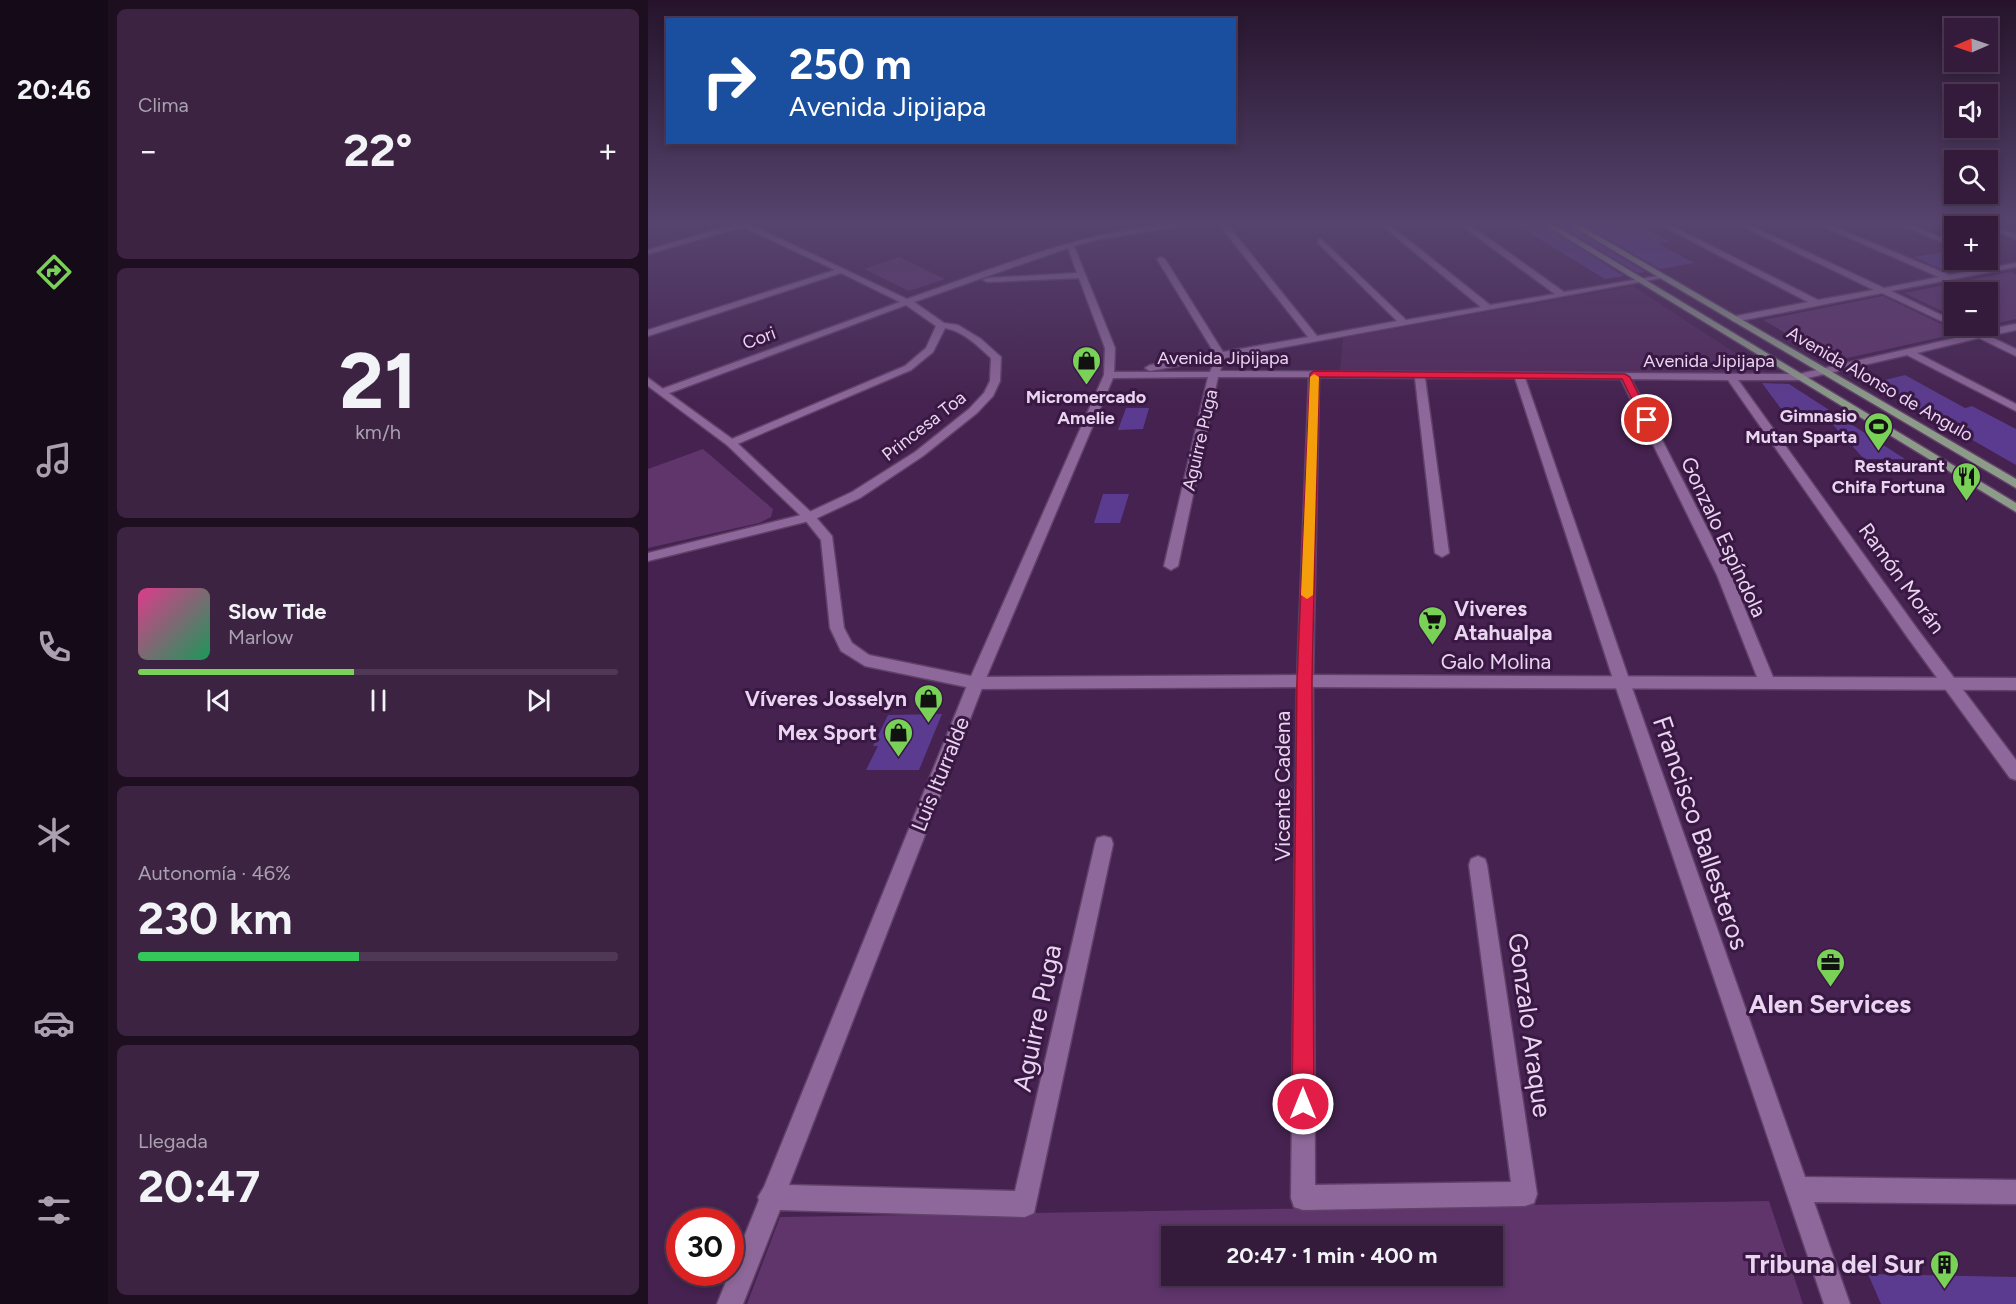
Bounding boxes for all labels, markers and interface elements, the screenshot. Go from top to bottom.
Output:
north arrow [1944,18,1998,72]
map controls [1944,18,1998,336]
text: 250 m [789,39,912,90]
icon: right [690,42,768,120]
text: 20:46 [17,73,91,106]
button: sound [1944,84,1998,138]
text: Avenida Jipijapa [789,90,986,123]
text: Clima [138,93,189,117]
text: 22° [343,123,413,177]
text: − [138,131,159,170]
text: + [597,131,618,170]
button: search [1944,150,1998,204]
button: + [1944,216,1998,270]
icon: directions [33,251,75,293]
button: − [1944,282,1998,336]
street label: Cori [739,322,779,354]
street label: Avenida Alonso de Angulo [1783,322,1977,446]
text: 21 [339,334,417,428]
shop icon: Micromercado Amelie [1070,344,1102,386]
street label: Avenida Jipijapa [1157,347,1289,369]
street label: Avenida Jipijapa [1643,350,1775,372]
street label: Princesa Toa [878,386,970,466]
place label: Micromercado Amelie [1026,386,1146,429]
street label: Aguirre Puga [1178,387,1222,493]
pin [1621,394,1672,445]
icon: arrive [1630,403,1663,436]
place label: Gimnasio Mutan Sparta [1745,405,1857,448]
sports icon: Gimnasio Mutan Sparta [1862,410,1894,452]
text: km/h [355,420,401,444]
icon: music [33,439,75,481]
street label: Gonzalo Espíndola [1676,453,1772,621]
place label: Restaurant Chifa Fortuna [1832,455,1945,498]
restaurant icon: Restaurant Chifa Fortuna [1950,460,1982,502]
street label: Ramón Morán [1854,518,1950,638]
place label: Viveres Atahualpa [1454,596,1553,645]
text: Slow Tide [228,598,327,625]
supermarket icon: Viveres Atahualpa [1417,604,1449,646]
text: Marlow [228,625,293,649]
icon: phone [33,626,75,668]
street label: Galo Molina [1441,649,1551,674]
shop icon: Víveres Josselyn [912,682,944,724]
icon: previous [202,684,235,717]
icon: pause [362,684,395,717]
icon: next [522,684,555,717]
place label: Víveres Josselyn [745,686,907,711]
street label: Vicente Cadena [1270,711,1295,861]
street label: Francisco Ballesteros [1646,712,1756,954]
street label: Luis Iturralde [906,713,974,835]
shop icon: Mex Sport [882,716,914,758]
place label: Mex Sport [778,720,877,745]
icon: climate [33,814,75,856]
text: Autonomía · 46% [138,861,291,885]
text: 230 km [138,891,292,945]
street label: Gonzalo Araque [1501,931,1559,1119]
street label: Aguirre Puga [1006,942,1068,1094]
office icon: Alen Services [1814,946,1846,988]
place label: Alen Services [1749,988,1911,1020]
icon: car [33,1002,75,1044]
position arrow [1271,1072,1335,1136]
text: Llegada [138,1129,208,1153]
text: 20:47 [138,1159,260,1213]
icon: filters [33,1189,75,1231]
speed limit sign: 30 [666,1208,744,1286]
text: 20:47 · 1 min · 400 m [1227,1242,1437,1269]
place label: Tribuna del Sur [1745,1248,1924,1280]
building icon: Tribuna del Sur [1929,1248,1961,1290]

